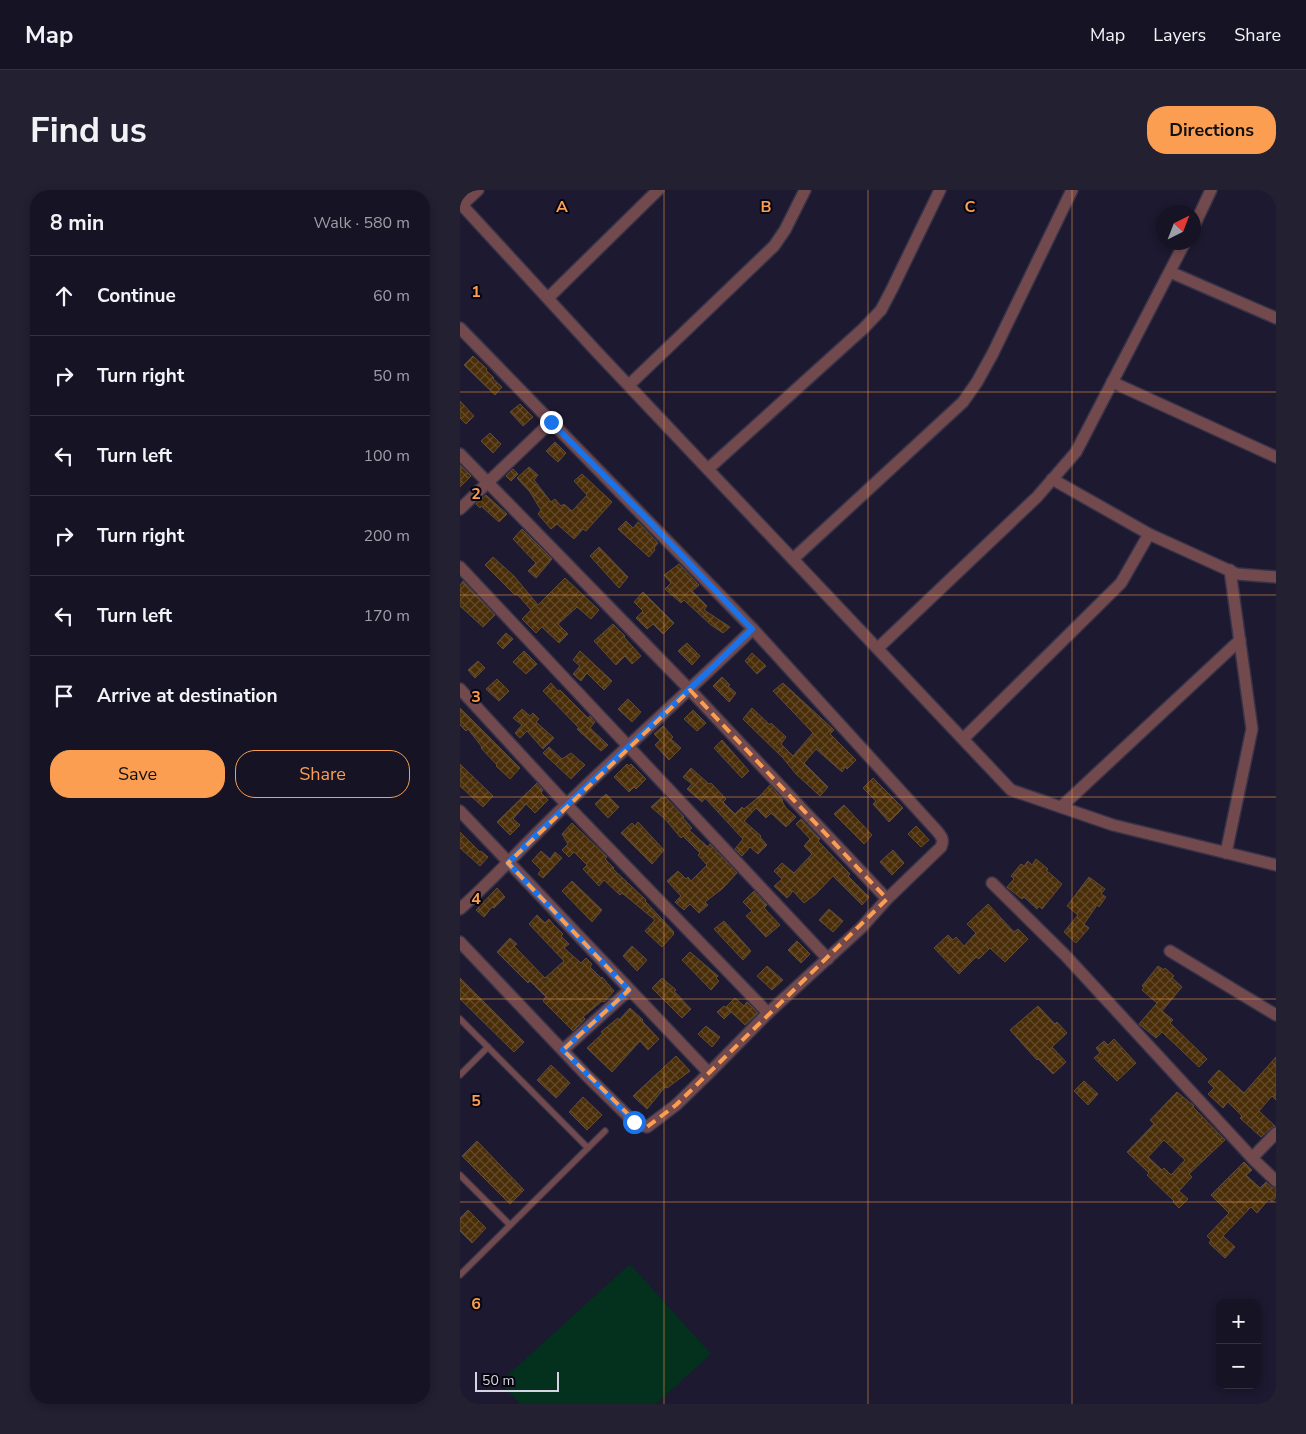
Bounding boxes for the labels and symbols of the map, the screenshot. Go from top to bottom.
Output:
text: A [556,196,568,218]
text: B [760,196,772,218]
text: C [965,196,976,218]
north arrow [1156,205,1201,250]
text: 1 [471,281,481,303]
route end [540,411,563,434]
text: 2 [471,483,481,505]
text: 3 [471,686,481,708]
text: 4 [471,888,481,910]
text: 5 [471,1090,481,1112]
route start [623,1111,646,1134]
text: 6 [471,1293,481,1315]
scale bar [475,1369,559,1392]

